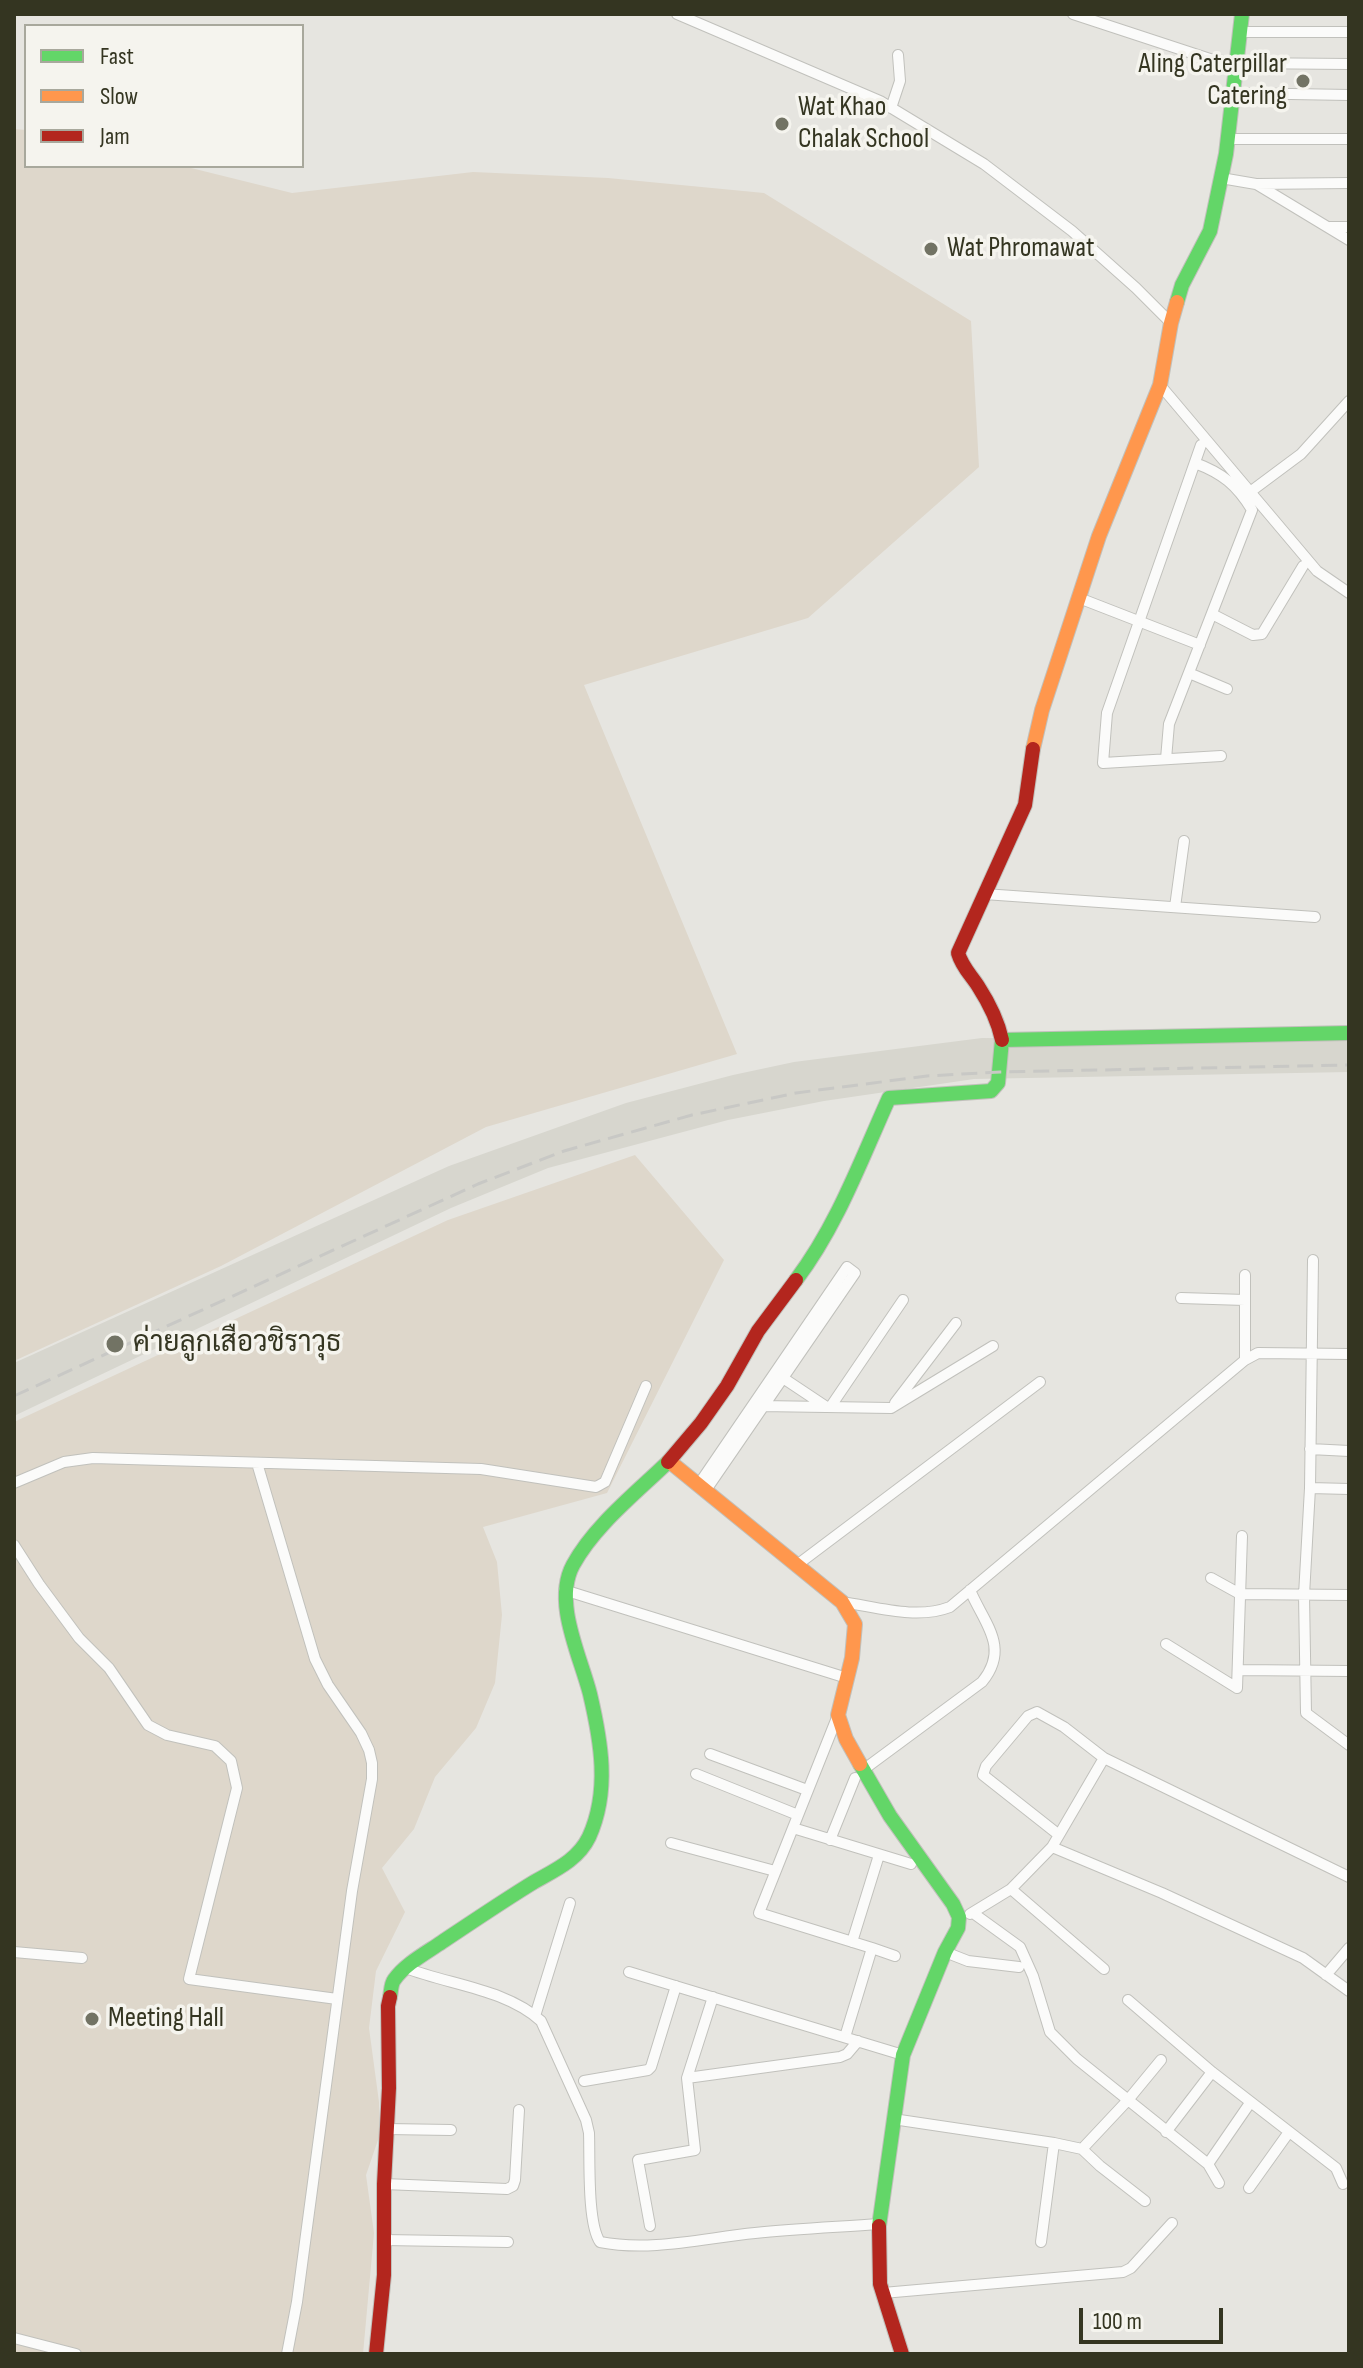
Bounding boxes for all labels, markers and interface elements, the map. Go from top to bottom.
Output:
legend [24,24,304,168]
text: Fast [100,42,134,71]
place label: Aling Caterpillar Catering [1139,48,1287,114]
marker: Aling Caterpillar Catering [1294,72,1312,90]
text: Slow [100,82,138,111]
place label: Wat Khao Chalak School [798,91,929,157]
marker: Wat Khao Chalak School [773,115,791,133]
text: Jam [100,122,130,151]
place label: Wat Phromawat [947,232,1095,266]
marker: Wat Phromawat [922,240,940,258]
place label: ค่ายลูกเสือวชิราวุธ [133,1327,341,1361]
marker: ค่ายลูกเสือวชิราวุธ [104,1333,126,1355]
place label: Meeting Hall [108,2002,224,2036]
marker: Meeting Hall [83,2010,101,2028]
scale bar [1083,2292,1227,2342]
text: 100 m [1093,2307,1142,2336]

